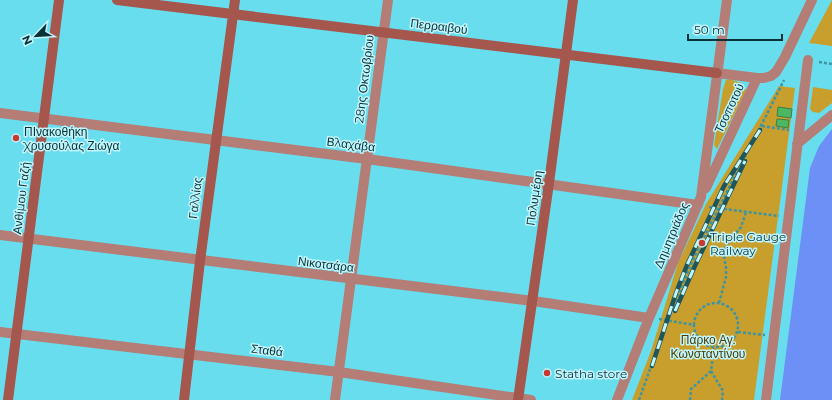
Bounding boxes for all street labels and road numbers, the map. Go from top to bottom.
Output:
street label: Περραιβού [410,15,468,37]
street label: 28ης Οκτωβρίου [351,34,377,124]
street label: Τσοποτού [711,81,747,135]
street label: Βλαχάβα [326,134,376,154]
street label: Ανθίμου Γαζή [9,161,33,235]
street label: Πολυμέρη [523,170,545,226]
street label: Γαλλίας [185,176,205,220]
street label: Δημητριάδος [650,199,692,270]
street label: Νικοτσάρα [297,253,355,275]
street label: Σταθά [250,341,284,359]

